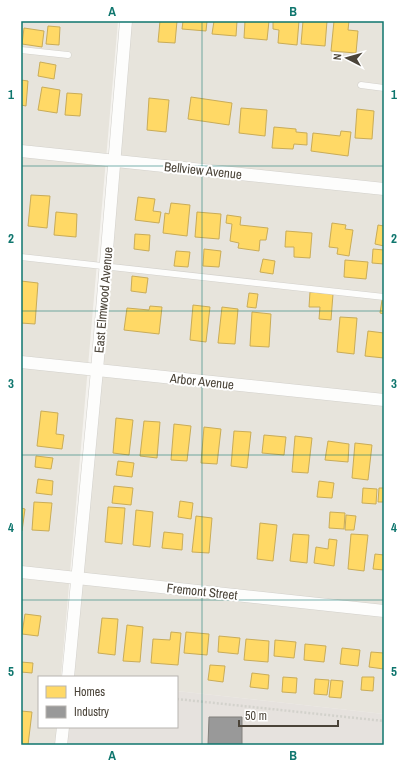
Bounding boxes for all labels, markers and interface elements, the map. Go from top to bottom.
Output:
text: A [108,3,116,20]
text: B [289,3,297,20]
north arrow [327,38,367,78]
text: N [330,53,344,61]
text: 1 [8,86,14,103]
text: 1 [391,86,397,103]
street label: Bellview Avenue [163,158,243,183]
text: 2 [8,230,14,247]
text: 2 [391,230,397,247]
street label: East Elmwood Avenue [90,246,117,354]
street label: Arbor Avenue [168,370,235,393]
text: 3 [8,375,14,392]
text: 3 [391,375,397,392]
text: 4 [8,519,14,536]
text: 4 [391,519,397,536]
street label: Fremont Street [166,579,238,604]
text: 5 [8,663,14,680]
text: 5 [391,663,397,680]
legend [38,676,178,728]
text: Homes [74,684,105,700]
scale bar [239,702,338,728]
text: Industry [74,704,109,720]
text: 50 m [245,708,267,724]
text: A [108,747,116,764]
text: B [289,747,297,764]

